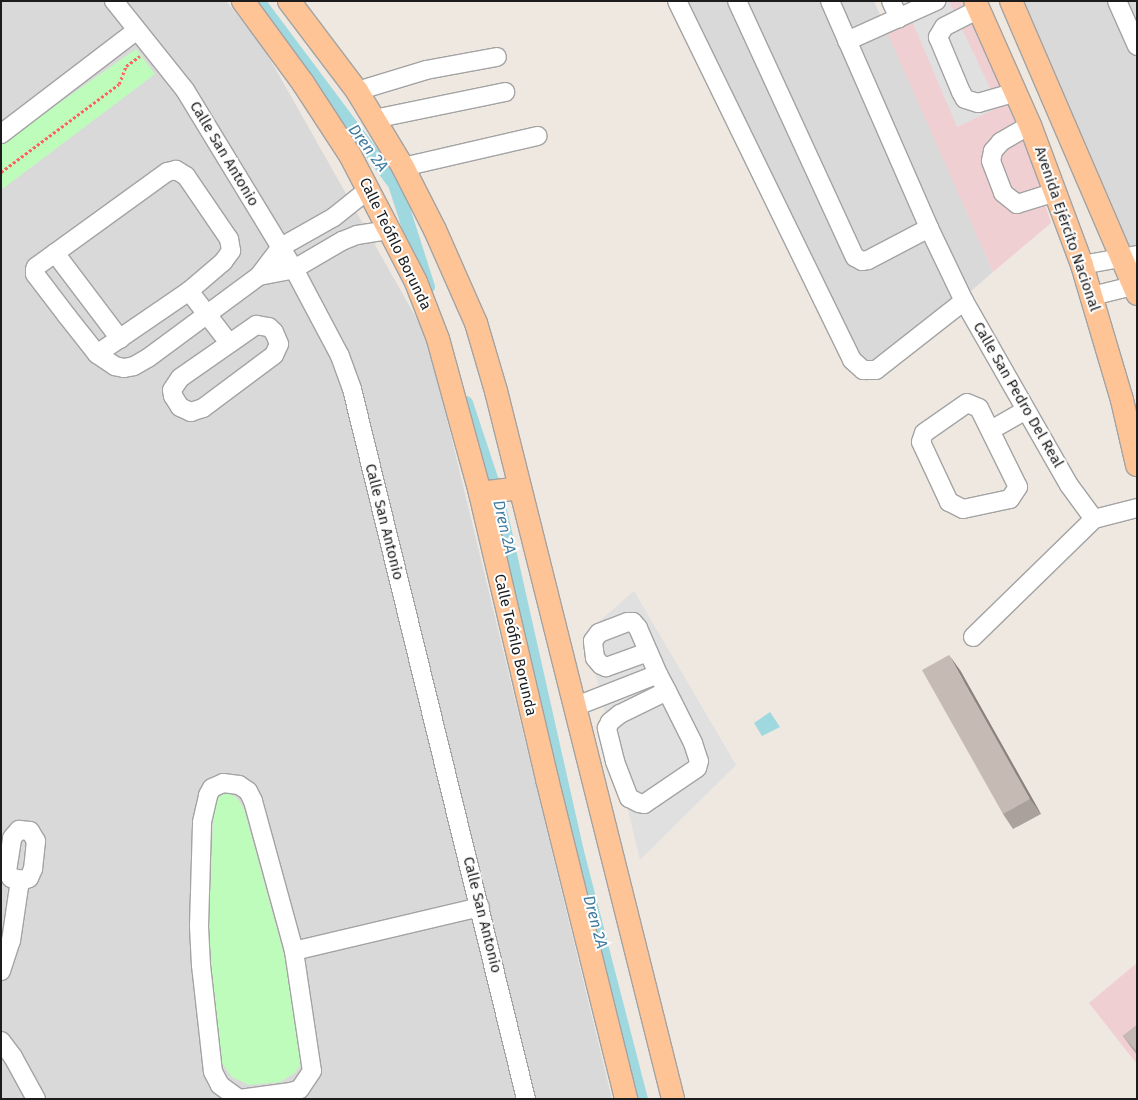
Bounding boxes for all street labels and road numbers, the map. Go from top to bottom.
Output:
street label: Calle San Antonio [186,98,262,210]
street label: Avenida Ejército Nacional [1030,144,1104,314]
street label: Calle Teófilo Borunda [355,175,435,313]
street label: Calle San Pedro Del Real [969,319,1067,471]
street label: Calle San Antonio [361,462,407,582]
street label: Calle Teófilo Borunda [490,572,540,718]
street label: Calle San Antonio [459,855,505,975]

